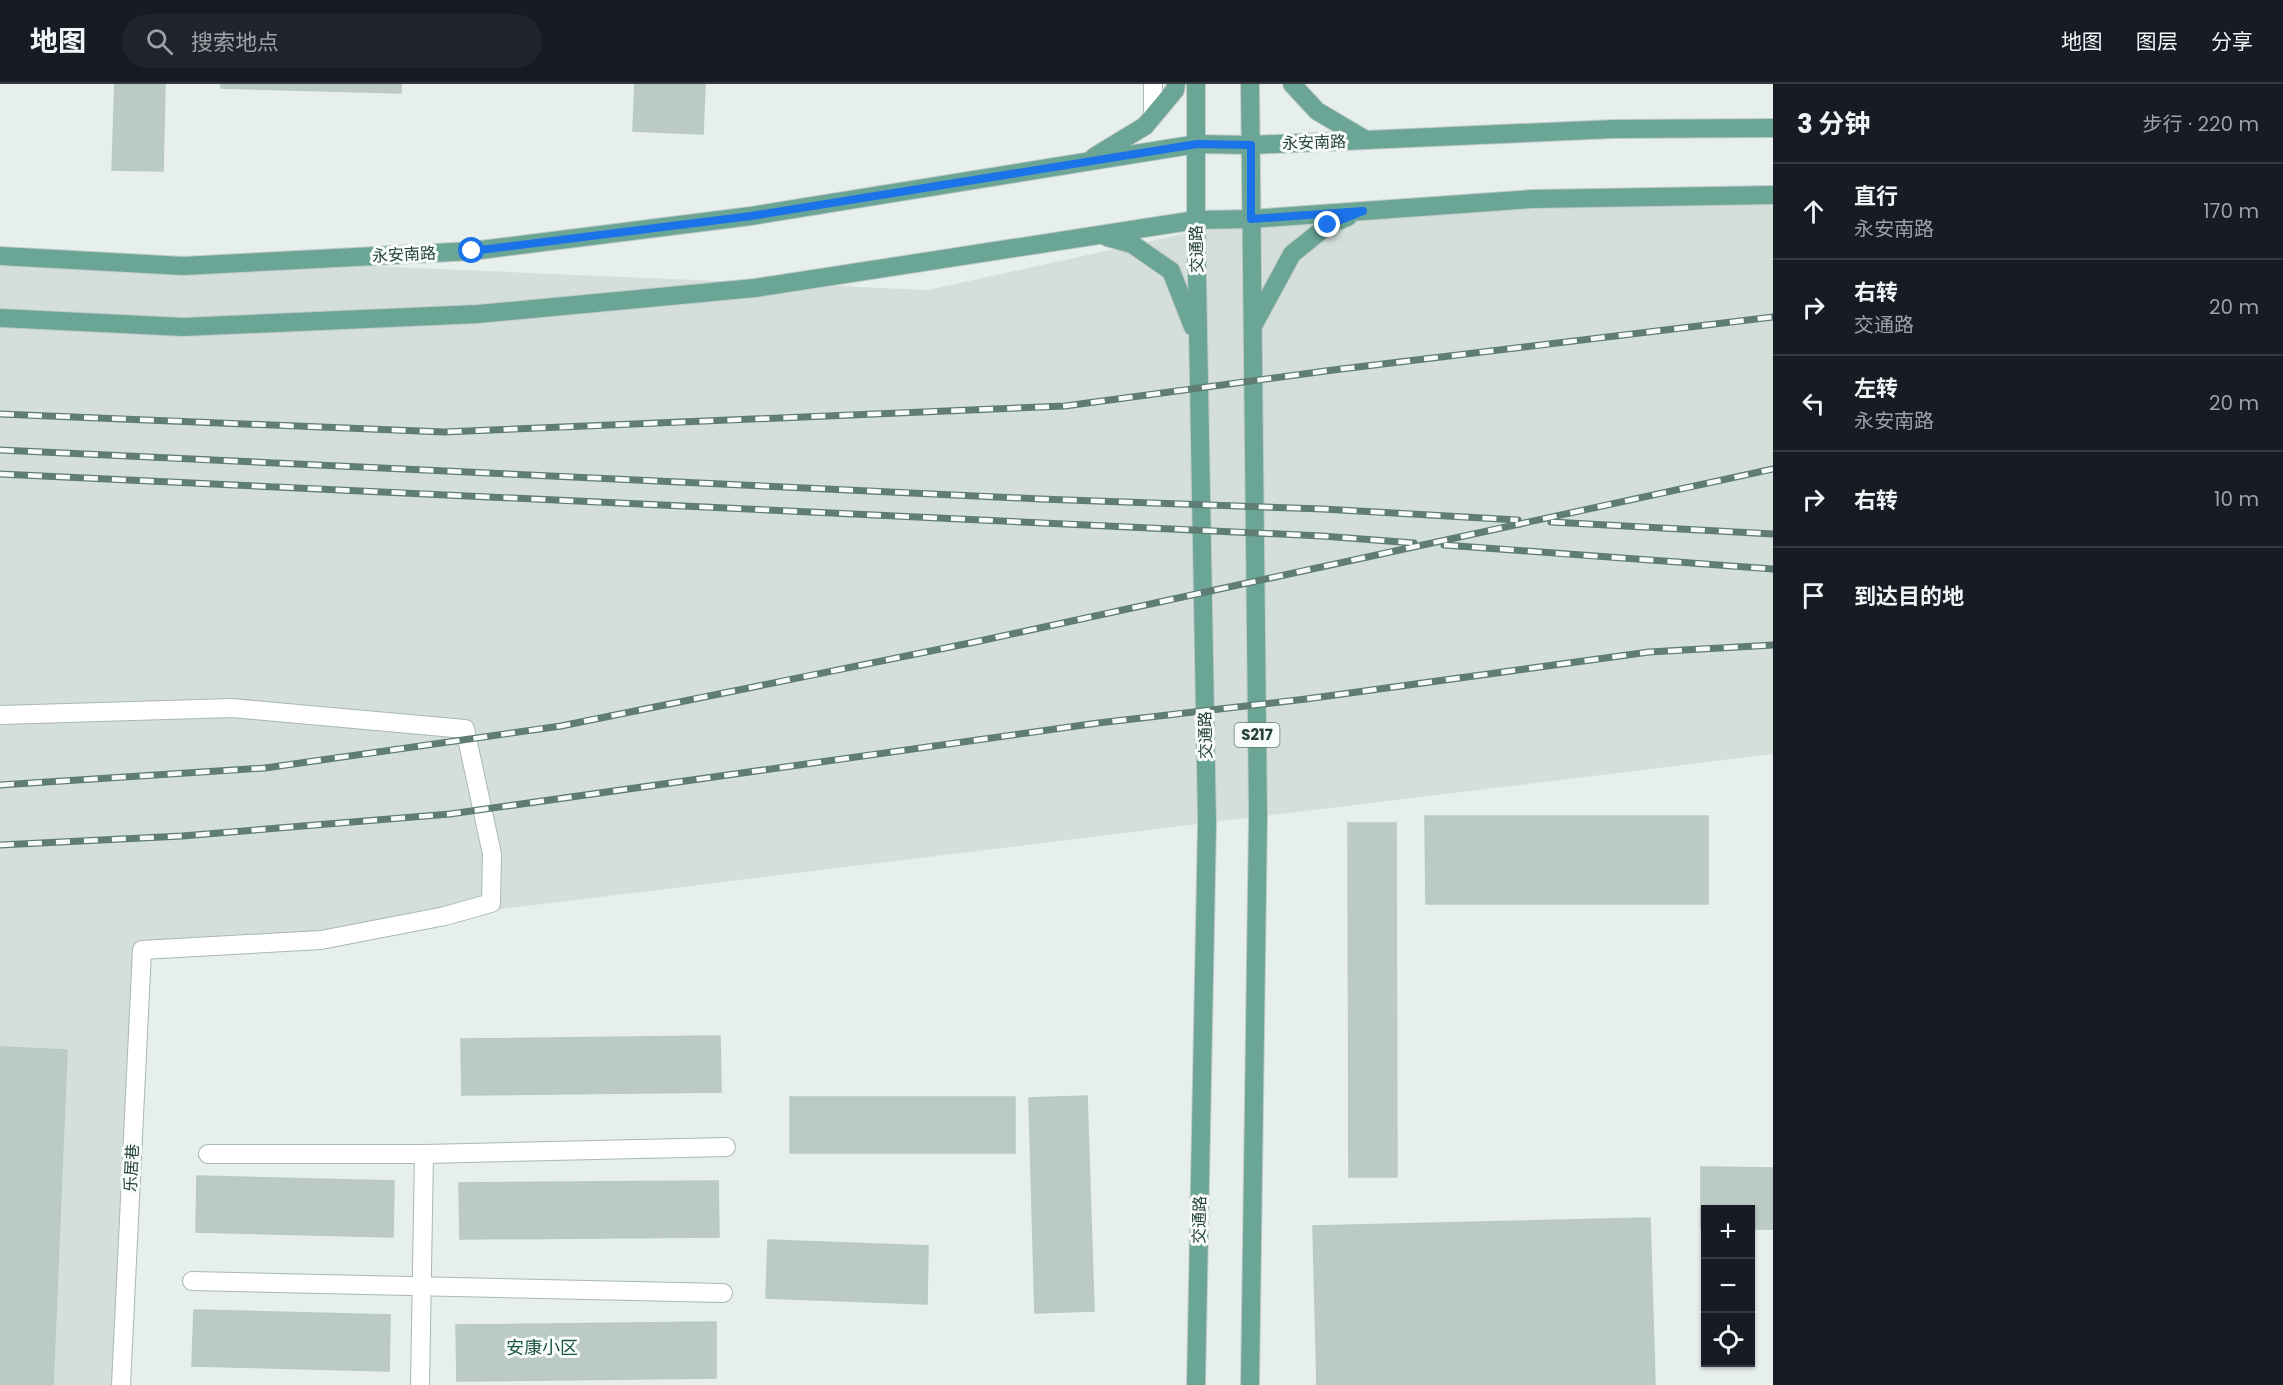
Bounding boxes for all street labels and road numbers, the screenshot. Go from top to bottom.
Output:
street label: 永安南路 [1282,130,1346,155]
street label: 交通路 [1185,225,1208,273]
street label: 永安南路 [371,241,437,268]
street label: 交通路 [1194,711,1217,759]
road number: S217 [1234,723,1280,747]
street label: 乐居巷 [119,1143,144,1193]
street label: 交通路 [1188,1196,1211,1244]

